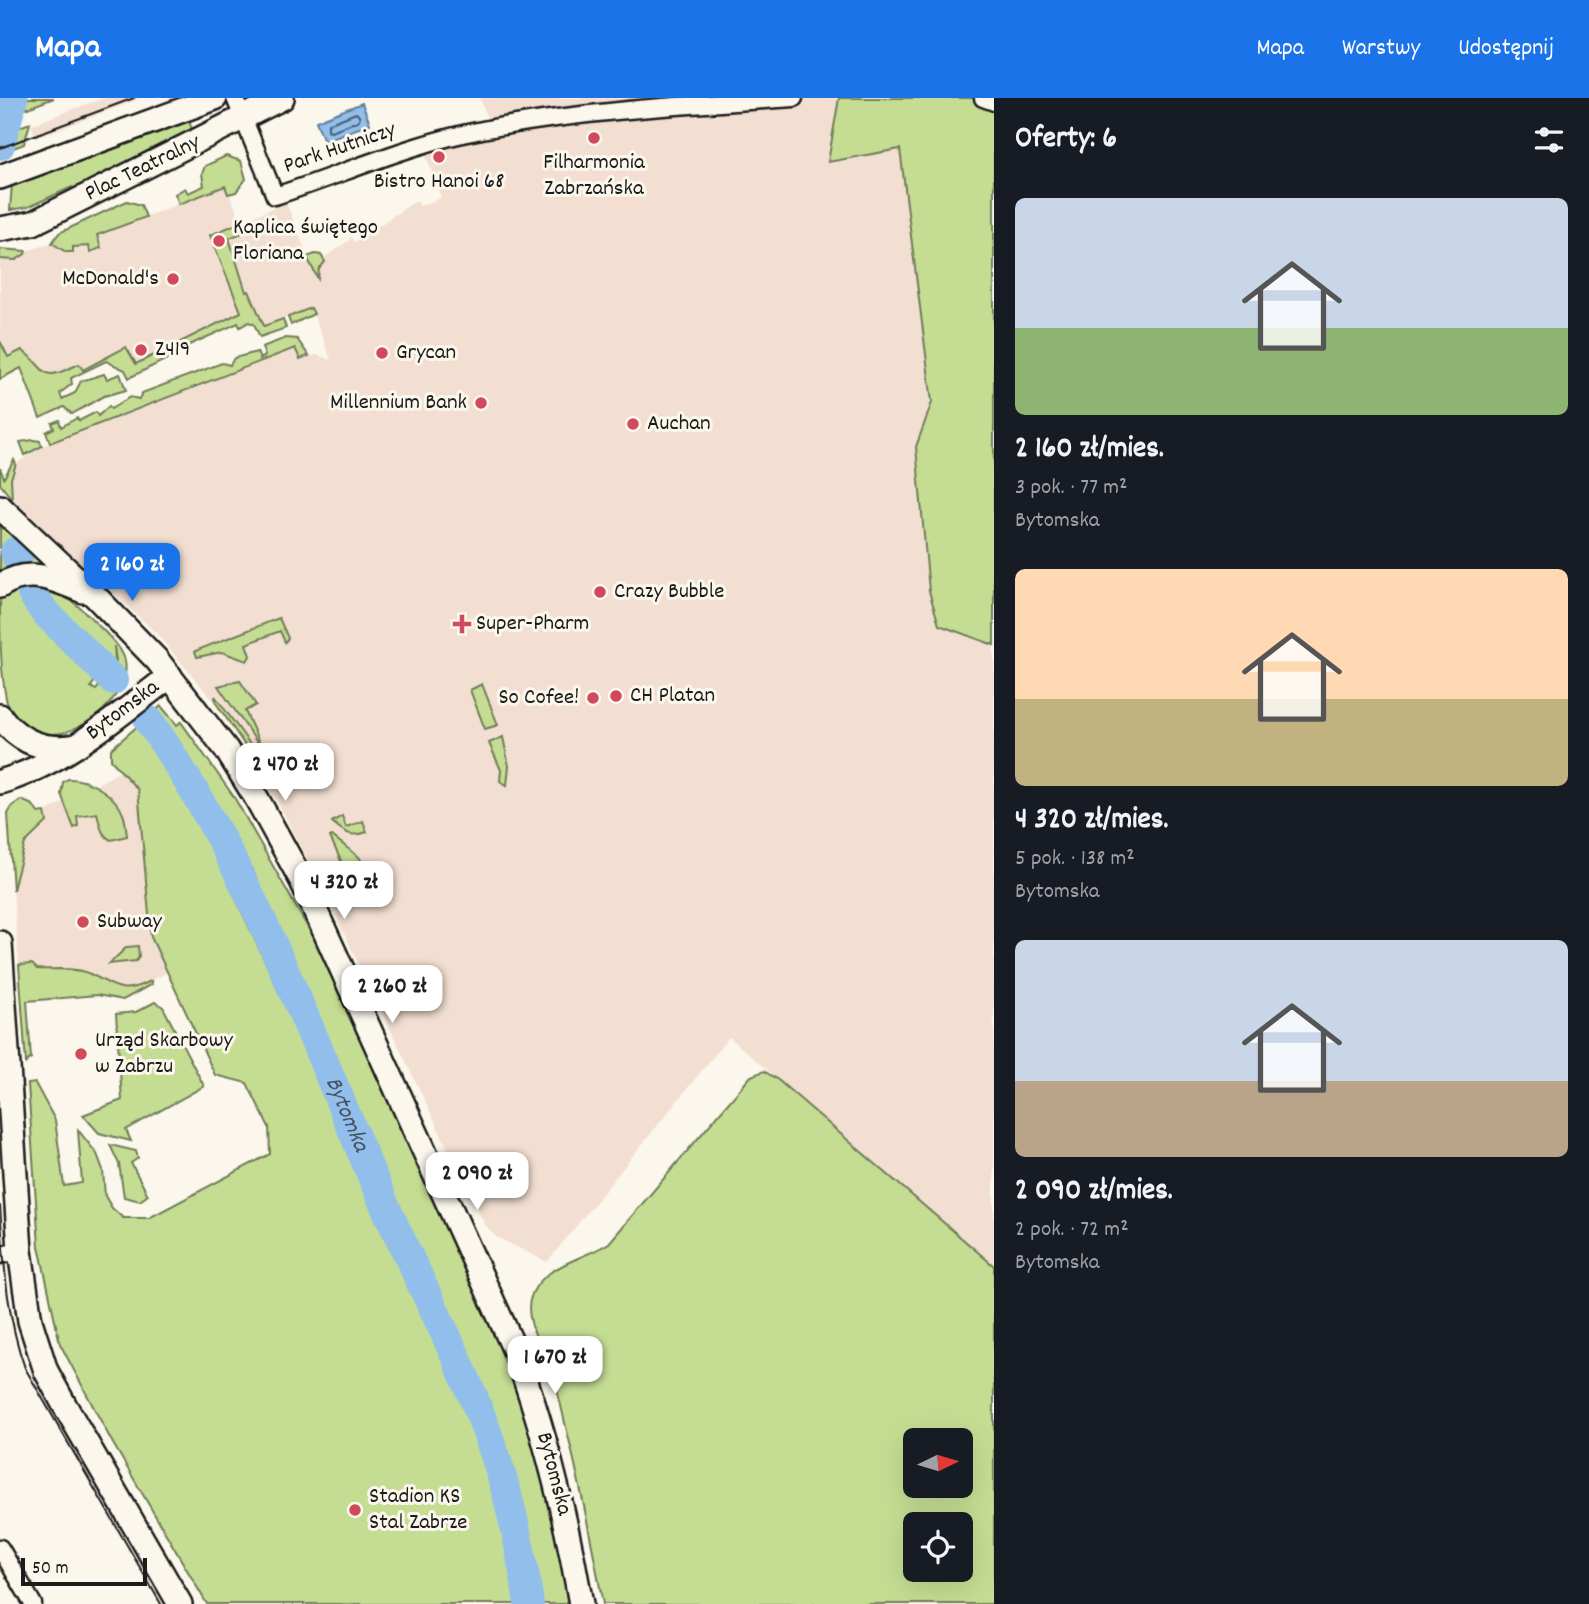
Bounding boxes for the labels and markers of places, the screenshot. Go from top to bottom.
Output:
marker: Filharmonia Zabrzańska [586,130,602,146]
place label: Filharmonia Zabrzańska [543,147,646,206]
marker: Bistro Hanoi 68 [431,149,447,165]
place label: Bistro Hanoi 68 [374,166,504,199]
place label: Kaplica świętego Floriana [233,212,378,271]
marker: Kaplica świętego Floriana [211,233,227,249]
place label: McDonald's [62,263,159,296]
marker: McDonald's [165,271,181,287]
place label: Z419 [155,334,190,367]
place label: Grycan [396,337,456,370]
marker: Z419 [133,342,149,358]
marker: Grycan [374,345,390,361]
place label: Millennium Bank [330,387,467,420]
marker: Millennium Bank [473,395,489,411]
place label: Auchan [647,408,711,441]
marker: Auchan [625,416,641,432]
pin: 2 160 zł [60,544,204,603]
place label: Crazy Bubble [614,576,724,609]
marker: Crazy Bubble [592,584,608,600]
place label: Super-Pharm [476,608,589,641]
marker: Super-Pharm [454,616,470,632]
place label: CH Platan [630,680,715,713]
place label: So Cofee! [498,682,579,715]
marker: CH Platan [608,688,624,704]
marker: So Cofee! [585,690,601,706]
pin: 2 470 zł [213,744,357,803]
pin: 4 320 zł [272,862,416,921]
place label: Subway [97,906,163,939]
marker: Subway [75,914,91,930]
pin: 2 260 zł [320,965,464,1025]
place label: Urząd Skarbowy w Zabrzu [95,1025,234,1084]
marker: Urząd Skarbowy w Zabrzu [73,1046,89,1062]
pin: 2 090 zł [405,1152,549,1212]
pin: 1 670 zł [483,1336,627,1396]
place label: Stadion KS Stal Zabrze [369,1481,467,1540]
marker: Stadion KS Stal Zabrze [347,1502,363,1518]

